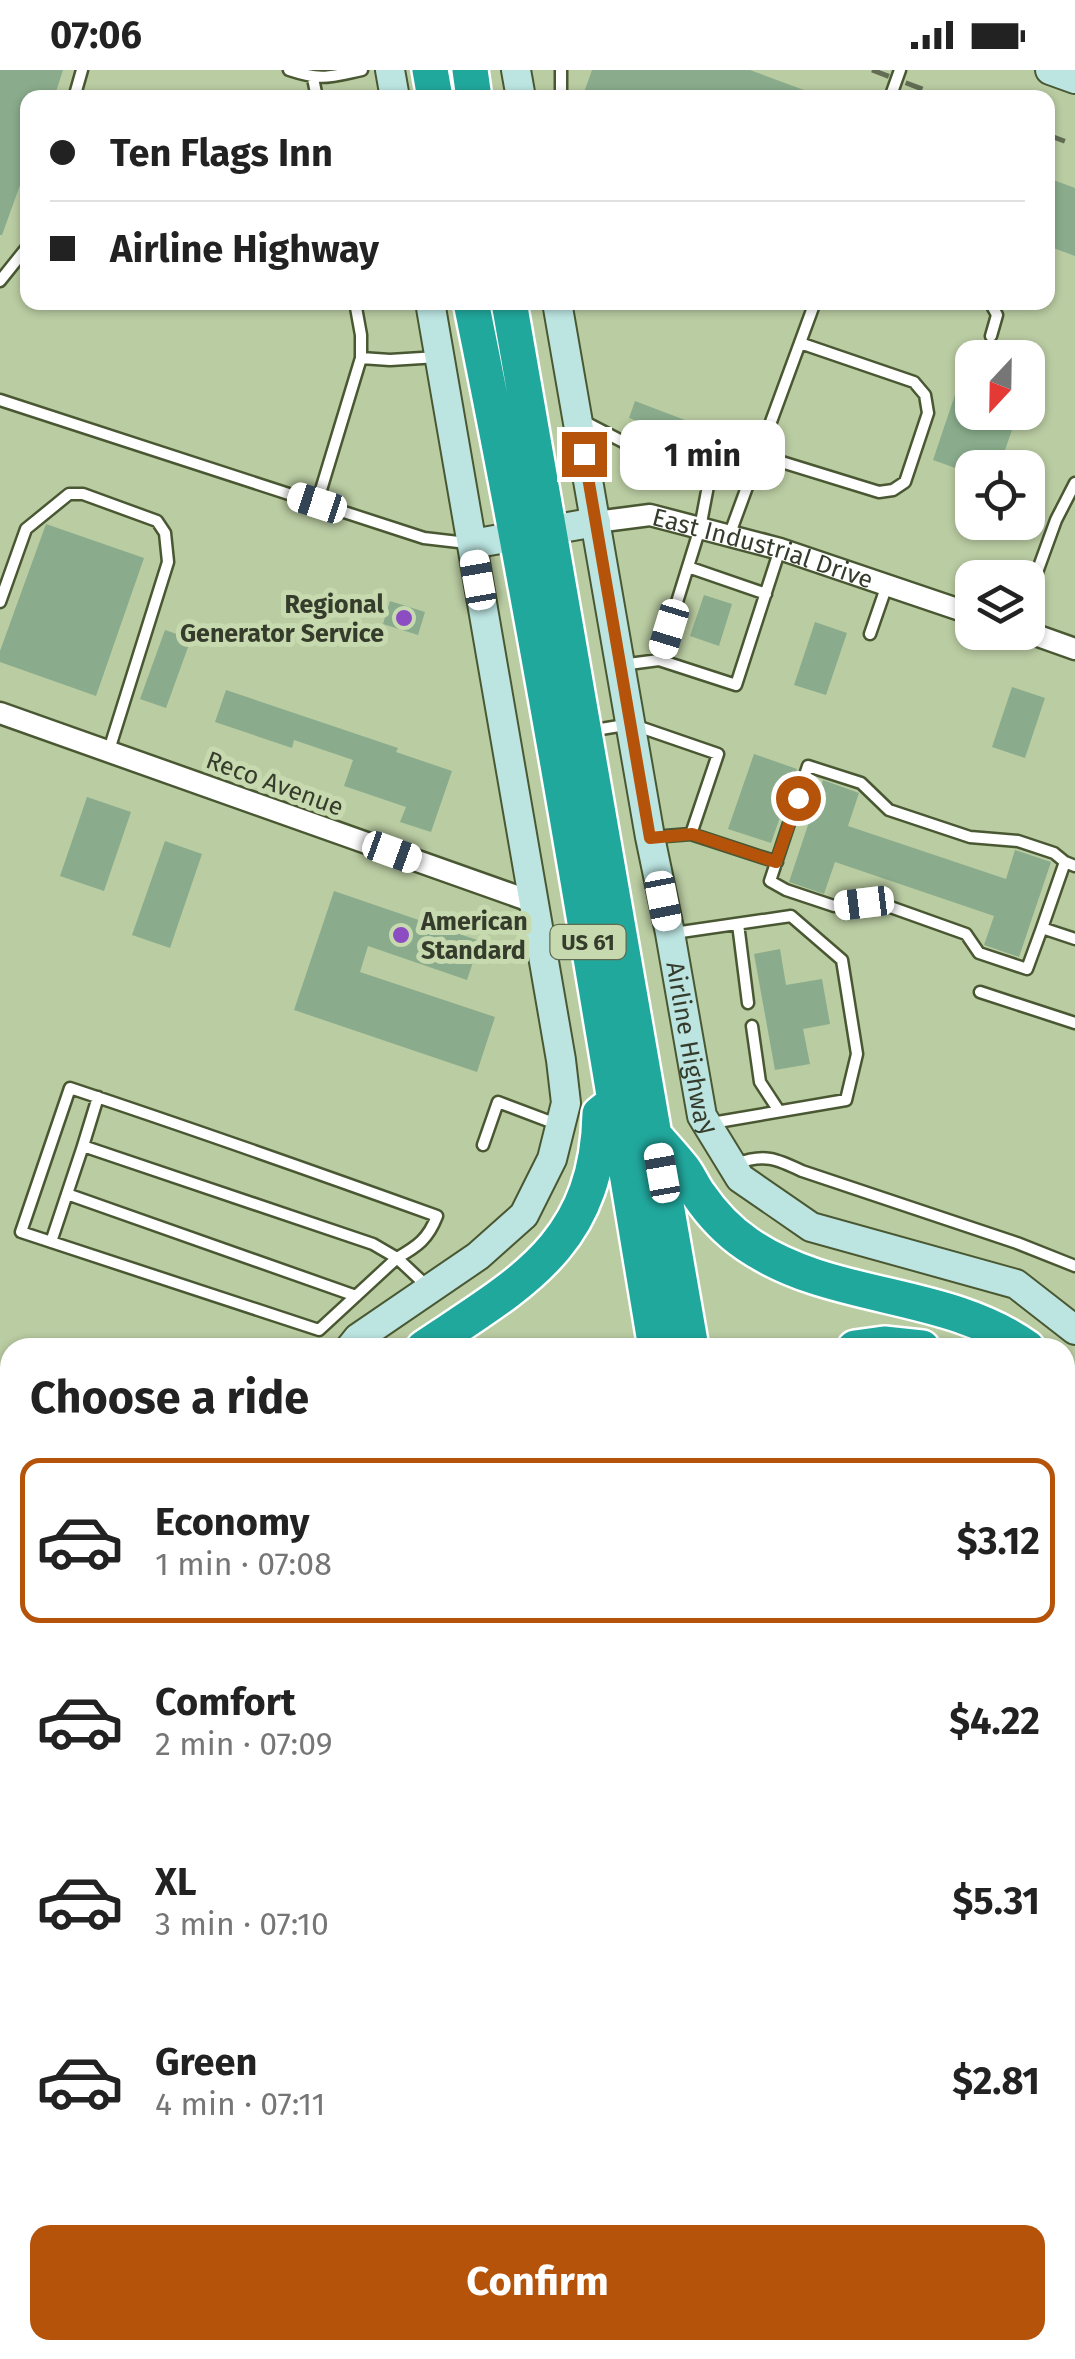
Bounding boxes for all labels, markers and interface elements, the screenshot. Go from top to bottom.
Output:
text: 07:06 [50,12,142,58]
text: Ten Flags Inn [110,130,333,176]
text: Airline Highway [110,226,379,272]
north arrow [955,340,1045,430]
map controls [955,340,1045,650]
callout: 1 min [619,419,784,489]
route end [562,432,607,477]
text: 1 min [664,436,741,474]
button: locate [955,450,1045,540]
car [284,479,350,527]
street label: East Industrial Drive [649,502,877,595]
car [458,548,498,612]
button: layers [955,560,1045,650]
place label: Regional Generator Service [180,590,385,649]
car [646,596,692,662]
marker: Regional Generator Service [393,607,415,629]
street label: Reco Avenue [202,745,347,823]
route start [776,776,821,821]
car [359,828,425,876]
car [643,869,683,933]
car [832,884,896,922]
place label: American Standard [420,907,528,966]
marker: American Standard [390,924,412,946]
road number: US 61 [550,925,626,959]
street label: Airline Highway [659,959,724,1141]
car [642,1141,682,1205]
text: Choose a ride [30,1371,309,1425]
icon: car [35,1496,125,1586]
text: Economy [155,1499,310,1545]
text: $3.12 [957,1518,1040,1564]
text: 1 min · 07:08 [155,1545,332,1583]
icon: car [35,1676,125,1766]
text: Comfort [155,1679,296,1725]
text: $4.22 [949,1698,1040,1744]
text: 2 min · 07:09 [155,1725,333,1763]
icon: car [35,1856,125,1946]
text: XL [155,1859,197,1905]
text: $5.31 [952,1878,1040,1924]
text: 3 min · 07:10 [155,1905,329,1943]
icon: car [35,2036,125,2126]
text: Green [155,2039,258,2085]
text: $2.81 [952,2058,1040,2104]
text: 4 min · 07:11 [155,2085,325,2123]
button: Confirm [30,2225,1045,2340]

